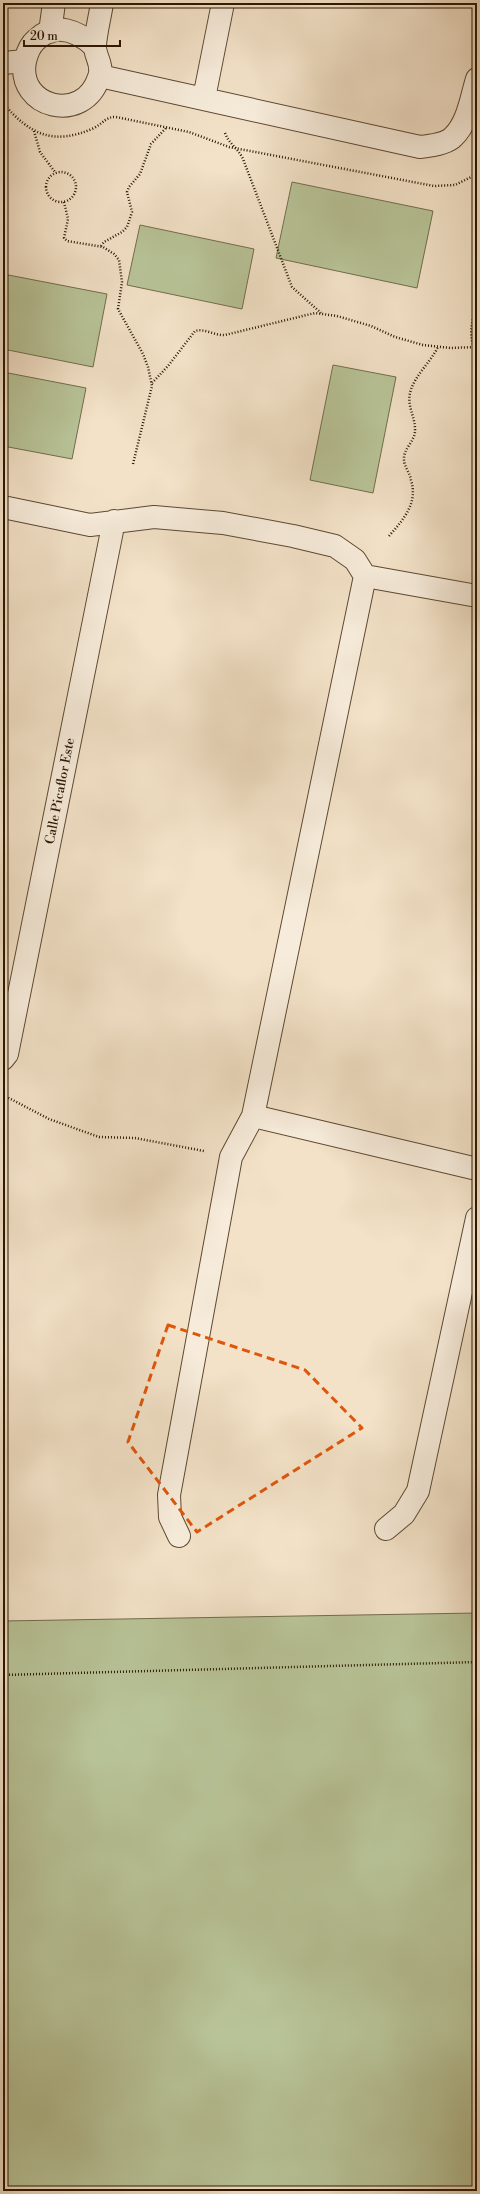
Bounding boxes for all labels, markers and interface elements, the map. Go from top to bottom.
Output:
scale bar [24,22,120,48]
text: 20 m [30,29,58,44]
street label: Calle Picaflor Este [42,736,78,846]

